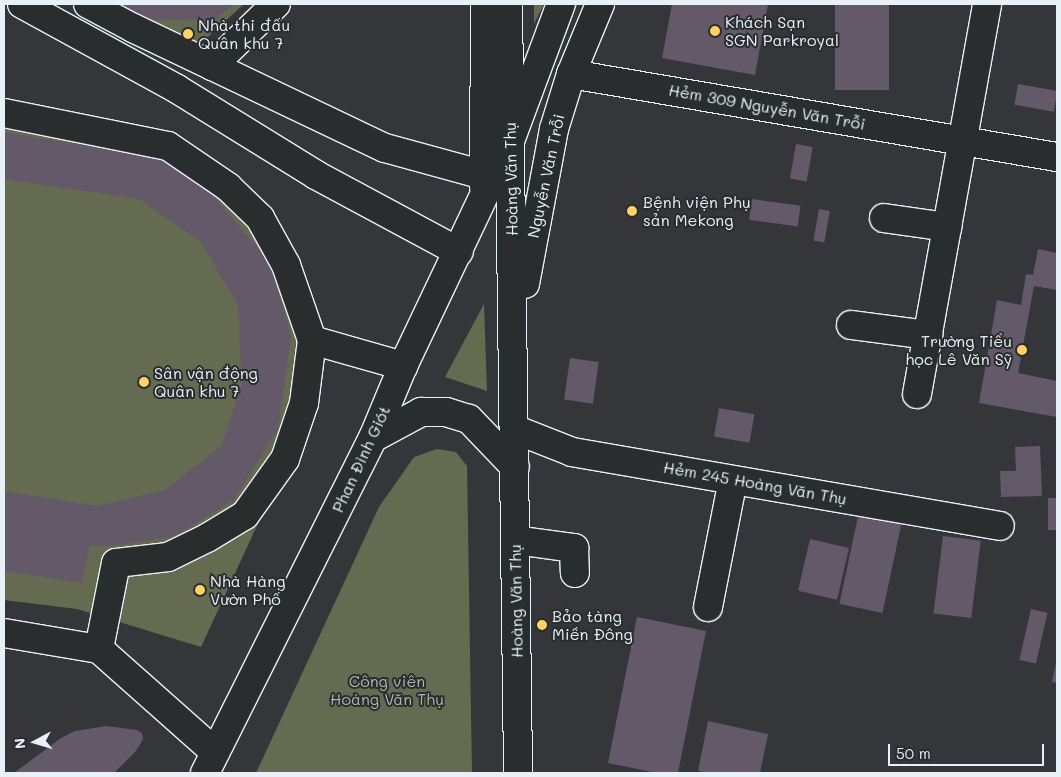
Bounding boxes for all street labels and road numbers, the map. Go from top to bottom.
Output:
street label: Hẻm 309 Nguyễn Văn Trỗi [667,80,867,134]
street label: Nguyễn Văn Trỗi [523,112,569,240]
street label: Hoàng Văn Thụ [500,122,522,236]
street label: Phan Đình Giót [328,403,394,515]
street label: Hẻm 245 Hoàng Văn Thụ [662,457,848,509]
street label: Hoàng Văn Thụ [505,544,527,658]

